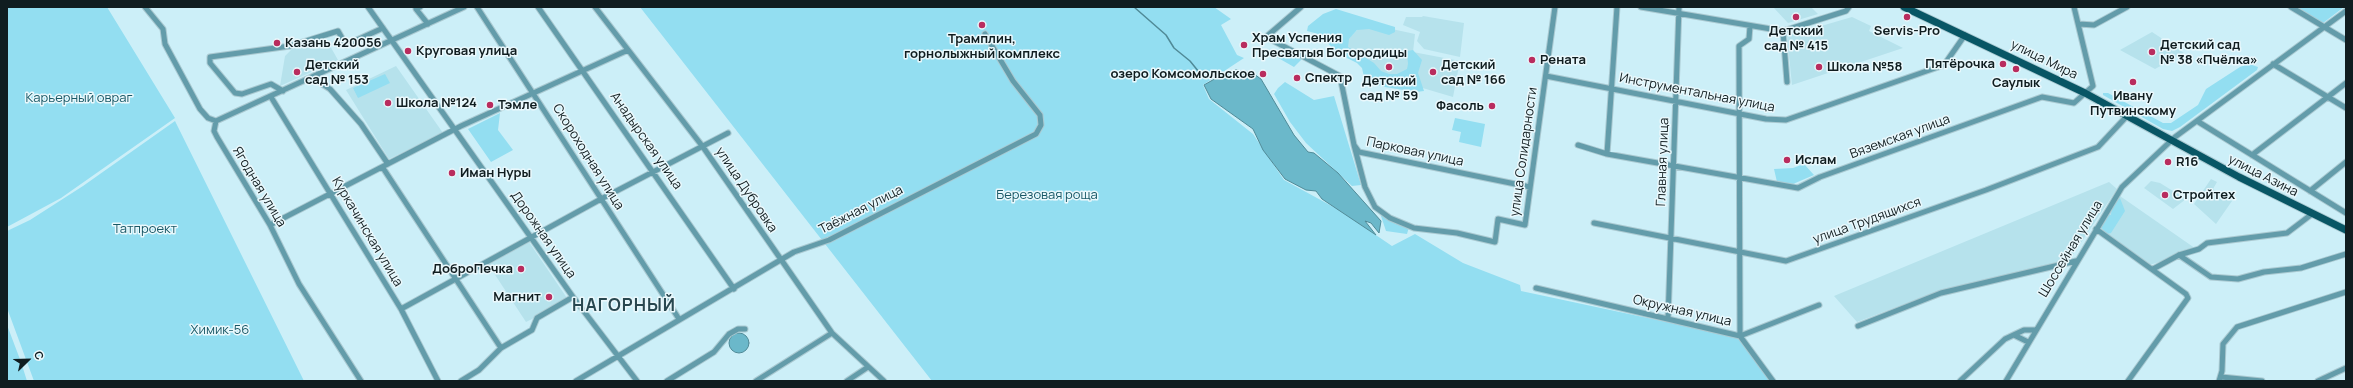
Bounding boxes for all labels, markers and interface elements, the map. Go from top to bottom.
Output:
marker: Детский сад № 415 [1791,12,1801,22]
marker: Servis-Pro [1902,12,1912,22]
marker: Трамплин, горнолыжный комплекс [977,20,987,30]
place label: Детский сад № 415 [1764,23,1828,54]
place label: Servis-Pro [1874,23,1940,39]
place label: Храм Успения Пресвятыя Богородицы [1252,30,1407,61]
place label: Трамплин, горнолыжный комплекс [904,31,1060,62]
place label: Казань 420056 [285,35,382,51]
street label: улица Мира [2008,37,2080,83]
place label: Детский сад № 38 «Пчёлка» [2160,37,2258,68]
marker: Казань 420056 [272,38,282,48]
marker: Храм Успения Пресвятыя Богородицы [1239,40,1249,50]
place label: Круговая улица [416,43,517,59]
marker: Круговая улица [403,46,413,56]
marker: Детский сад № 38 «Пчёлка» [2147,47,2157,57]
place label: Рената [1540,52,1586,68]
marker: Рената [1527,55,1537,65]
place label: Пятёрочка [1925,56,1995,72]
place label: Детский сад № 153 [305,57,369,88]
place label: Детский сад № 166 [1441,57,1506,88]
place label: Школа №58 [1827,59,1902,75]
marker: Пятёрочка [1998,59,2008,69]
marker: Детский сад № 59 [1384,62,1394,72]
marker: Школа №58 [1814,62,1824,72]
marker: Саулык [2011,64,2021,74]
place label: озеро Комсомольское [1110,66,1255,82]
marker: Детский сад № 153 [292,67,302,77]
marker: Детский сад № 166 [1428,67,1438,77]
marker: озеро Комсомольское [1258,69,1268,79]
place label: Спектр [1305,70,1352,86]
street label: Инструментальная улица [1618,70,1776,116]
marker: Спектр [1292,73,1302,83]
place label: Детский сад № 59 [1360,73,1418,104]
place label: Саулык [1992,75,2040,91]
marker: Ивану Путвинскому [2128,77,2138,87]
street label: улица Солидарности [1507,86,1541,218]
place label: Ивану Путвинскому [2090,88,2176,119]
park label: Карьерный овраг [26,90,132,106]
street label: Анадырская улица [607,90,685,192]
place label: Школа №124 [396,95,477,111]
place label: Тэмле [498,97,537,113]
marker: Школа №124 [383,98,393,108]
place label: Фасоль [1436,98,1484,114]
marker: Тэмле [485,100,495,110]
street label: Скороходная улица [549,101,627,213]
marker: Фасоль [1487,101,1497,111]
street label: Вяземская улица [1848,112,1952,162]
street label: Главная улица [1654,117,1672,207]
street label: Парковая улица [1365,134,1465,170]
street label: Ягодная улица [229,144,289,230]
street label: улица Дубровка [712,144,780,236]
place label: Ислам [1795,152,1836,168]
street label: улица Азина [2225,152,2301,200]
place label: R16 [2176,154,2198,170]
marker: Ислам [1782,155,1792,165]
marker: R16 [2163,157,2173,167]
place label: Иман Нуры [460,165,531,181]
marker: Иман Нуры [447,168,457,178]
street label: Куркачинская улица [328,174,406,290]
street label: Таёжная улица [817,182,905,238]
park label: Березовая роща [996,187,1098,203]
place label: Стройтех [2173,187,2235,203]
street label: Дорожная улица [507,188,579,282]
marker: Стройтех [2160,190,2170,200]
street label: улица Трудящихся [1811,194,1923,248]
street label: Шоссейная улица [2036,198,2106,300]
park label: Татпроект [113,221,177,237]
place label: ДоброПечка [432,261,513,277]
marker: ДоброПечка [516,264,526,274]
place label: Магнит [493,289,541,305]
marker: Магнит [544,292,554,302]
street label: Окружная улица [1631,292,1733,330]
district label: НАГОРНЫЙ [572,296,676,316]
park label: Химик-56 [191,322,249,338]
north arrow [8,340,48,380]
text: С [31,348,48,362]

